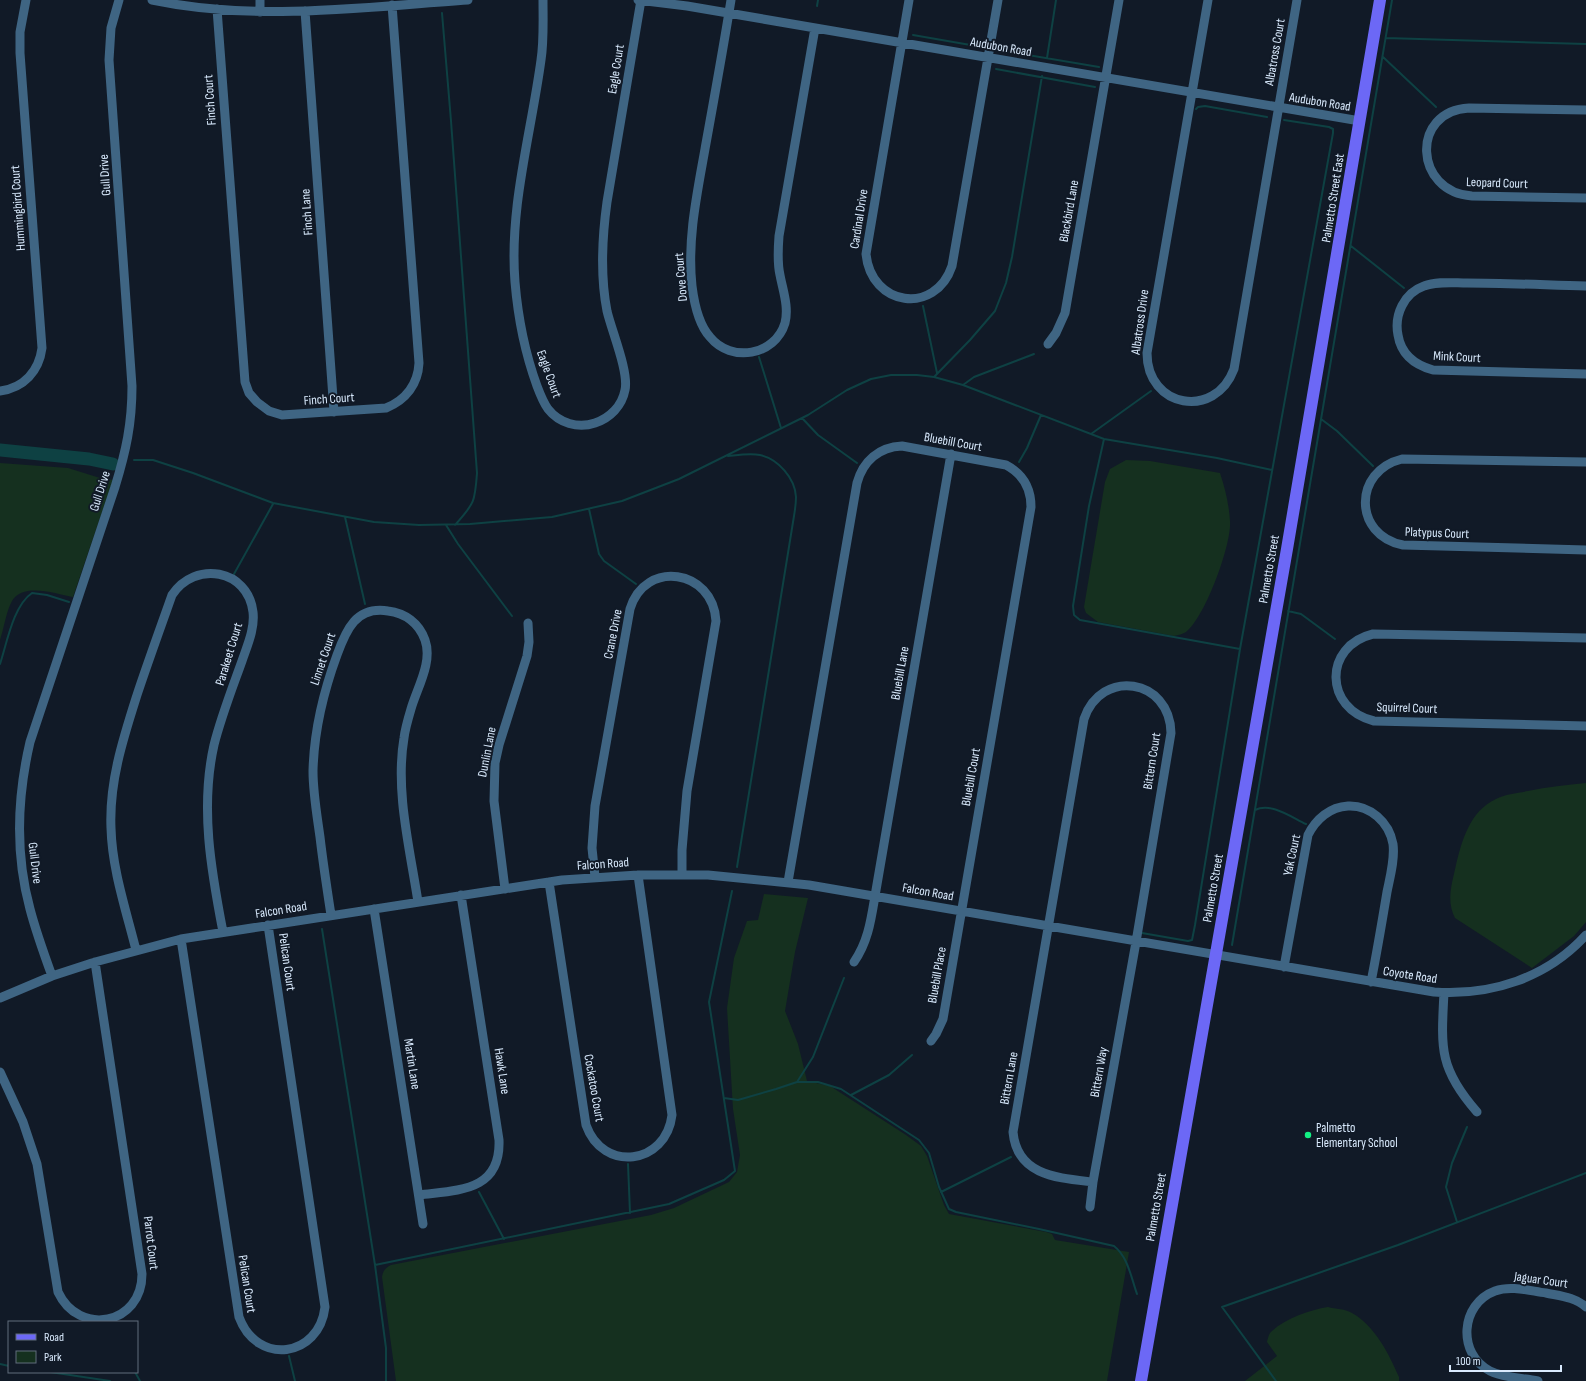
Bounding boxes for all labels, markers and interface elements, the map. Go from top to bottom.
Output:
street label: Albatross Court [1261,17,1289,88]
street label: Audubon Road [968,34,1033,60]
street label: Eagle Court [604,43,628,95]
street label: Finch Court [200,74,220,126]
street label: Audubon Road [1287,89,1352,115]
street label: Palmetto Street East [1318,152,1348,244]
street label: Gull Drive [96,154,114,196]
street label: Hummingbird Court [7,165,29,251]
street label: Leopard Court [1466,174,1528,192]
street label: Blackbird Lane [1056,179,1082,243]
street label: Finch Lane [297,188,317,236]
street label: Cardinal Drive [846,188,872,250]
street label: Dove Court [671,252,691,302]
street label: Albatross Drive [1127,289,1152,356]
street label: Eagle Court [533,348,565,400]
street label: Mink Court [1433,348,1481,366]
street label: Finch Court [303,389,355,409]
street label: Bluebill Court [923,429,983,455]
street label: Gull Drive [86,469,114,513]
street label: Platypus Court [1405,524,1469,542]
street label: Palmetto Street [1255,534,1283,604]
street label: Crane Drive [600,608,626,660]
street label: Parakeet Court [212,621,246,687]
street label: Linnet Court [307,631,339,687]
street label: Bluebill Lane [887,645,913,701]
street label: Squirrel Court [1376,699,1438,717]
street label: Dunlin Lane [474,726,500,778]
street label: Bittern Court [1140,731,1164,791]
street label: Bluebill Court [958,747,984,807]
street label: Yak Court [1280,833,1304,877]
street label: Gull Drive [25,841,45,885]
street label: Palmetto Street [1199,853,1227,923]
street label: Falcon Road [577,854,629,874]
street label: Falcon Road [901,880,955,904]
street label: Falcon Road [254,898,308,922]
street label: Pelican Court [275,932,299,992]
street label: Bluebill Place [924,946,950,1004]
street label: Coyote Road [1382,963,1438,987]
street label: Martin Lane [400,1037,424,1091]
street label: Bittern Way [1087,1046,1111,1098]
street label: Hawk Lane [490,1047,514,1095]
street label: Bittern Lane [997,1050,1021,1106]
street label: Cockatoo Court [580,1053,608,1123]
place label: Palmetto Elementary School [1316,1120,1398,1151]
marker: Palmetto Elementary School [1303,1130,1313,1140]
street label: Palmetto Street [1142,1172,1170,1242]
street label: Parrot Court [140,1215,162,1271]
street label: Pelican Court [235,1254,259,1314]
street label: Jaguar Court [1512,1268,1569,1292]
legend [8,1321,138,1373]
text: Road [44,1330,64,1345]
scale bar [1450,1347,1561,1373]
text: Park [44,1350,62,1365]
text: 100 m [1456,1354,1481,1369]

